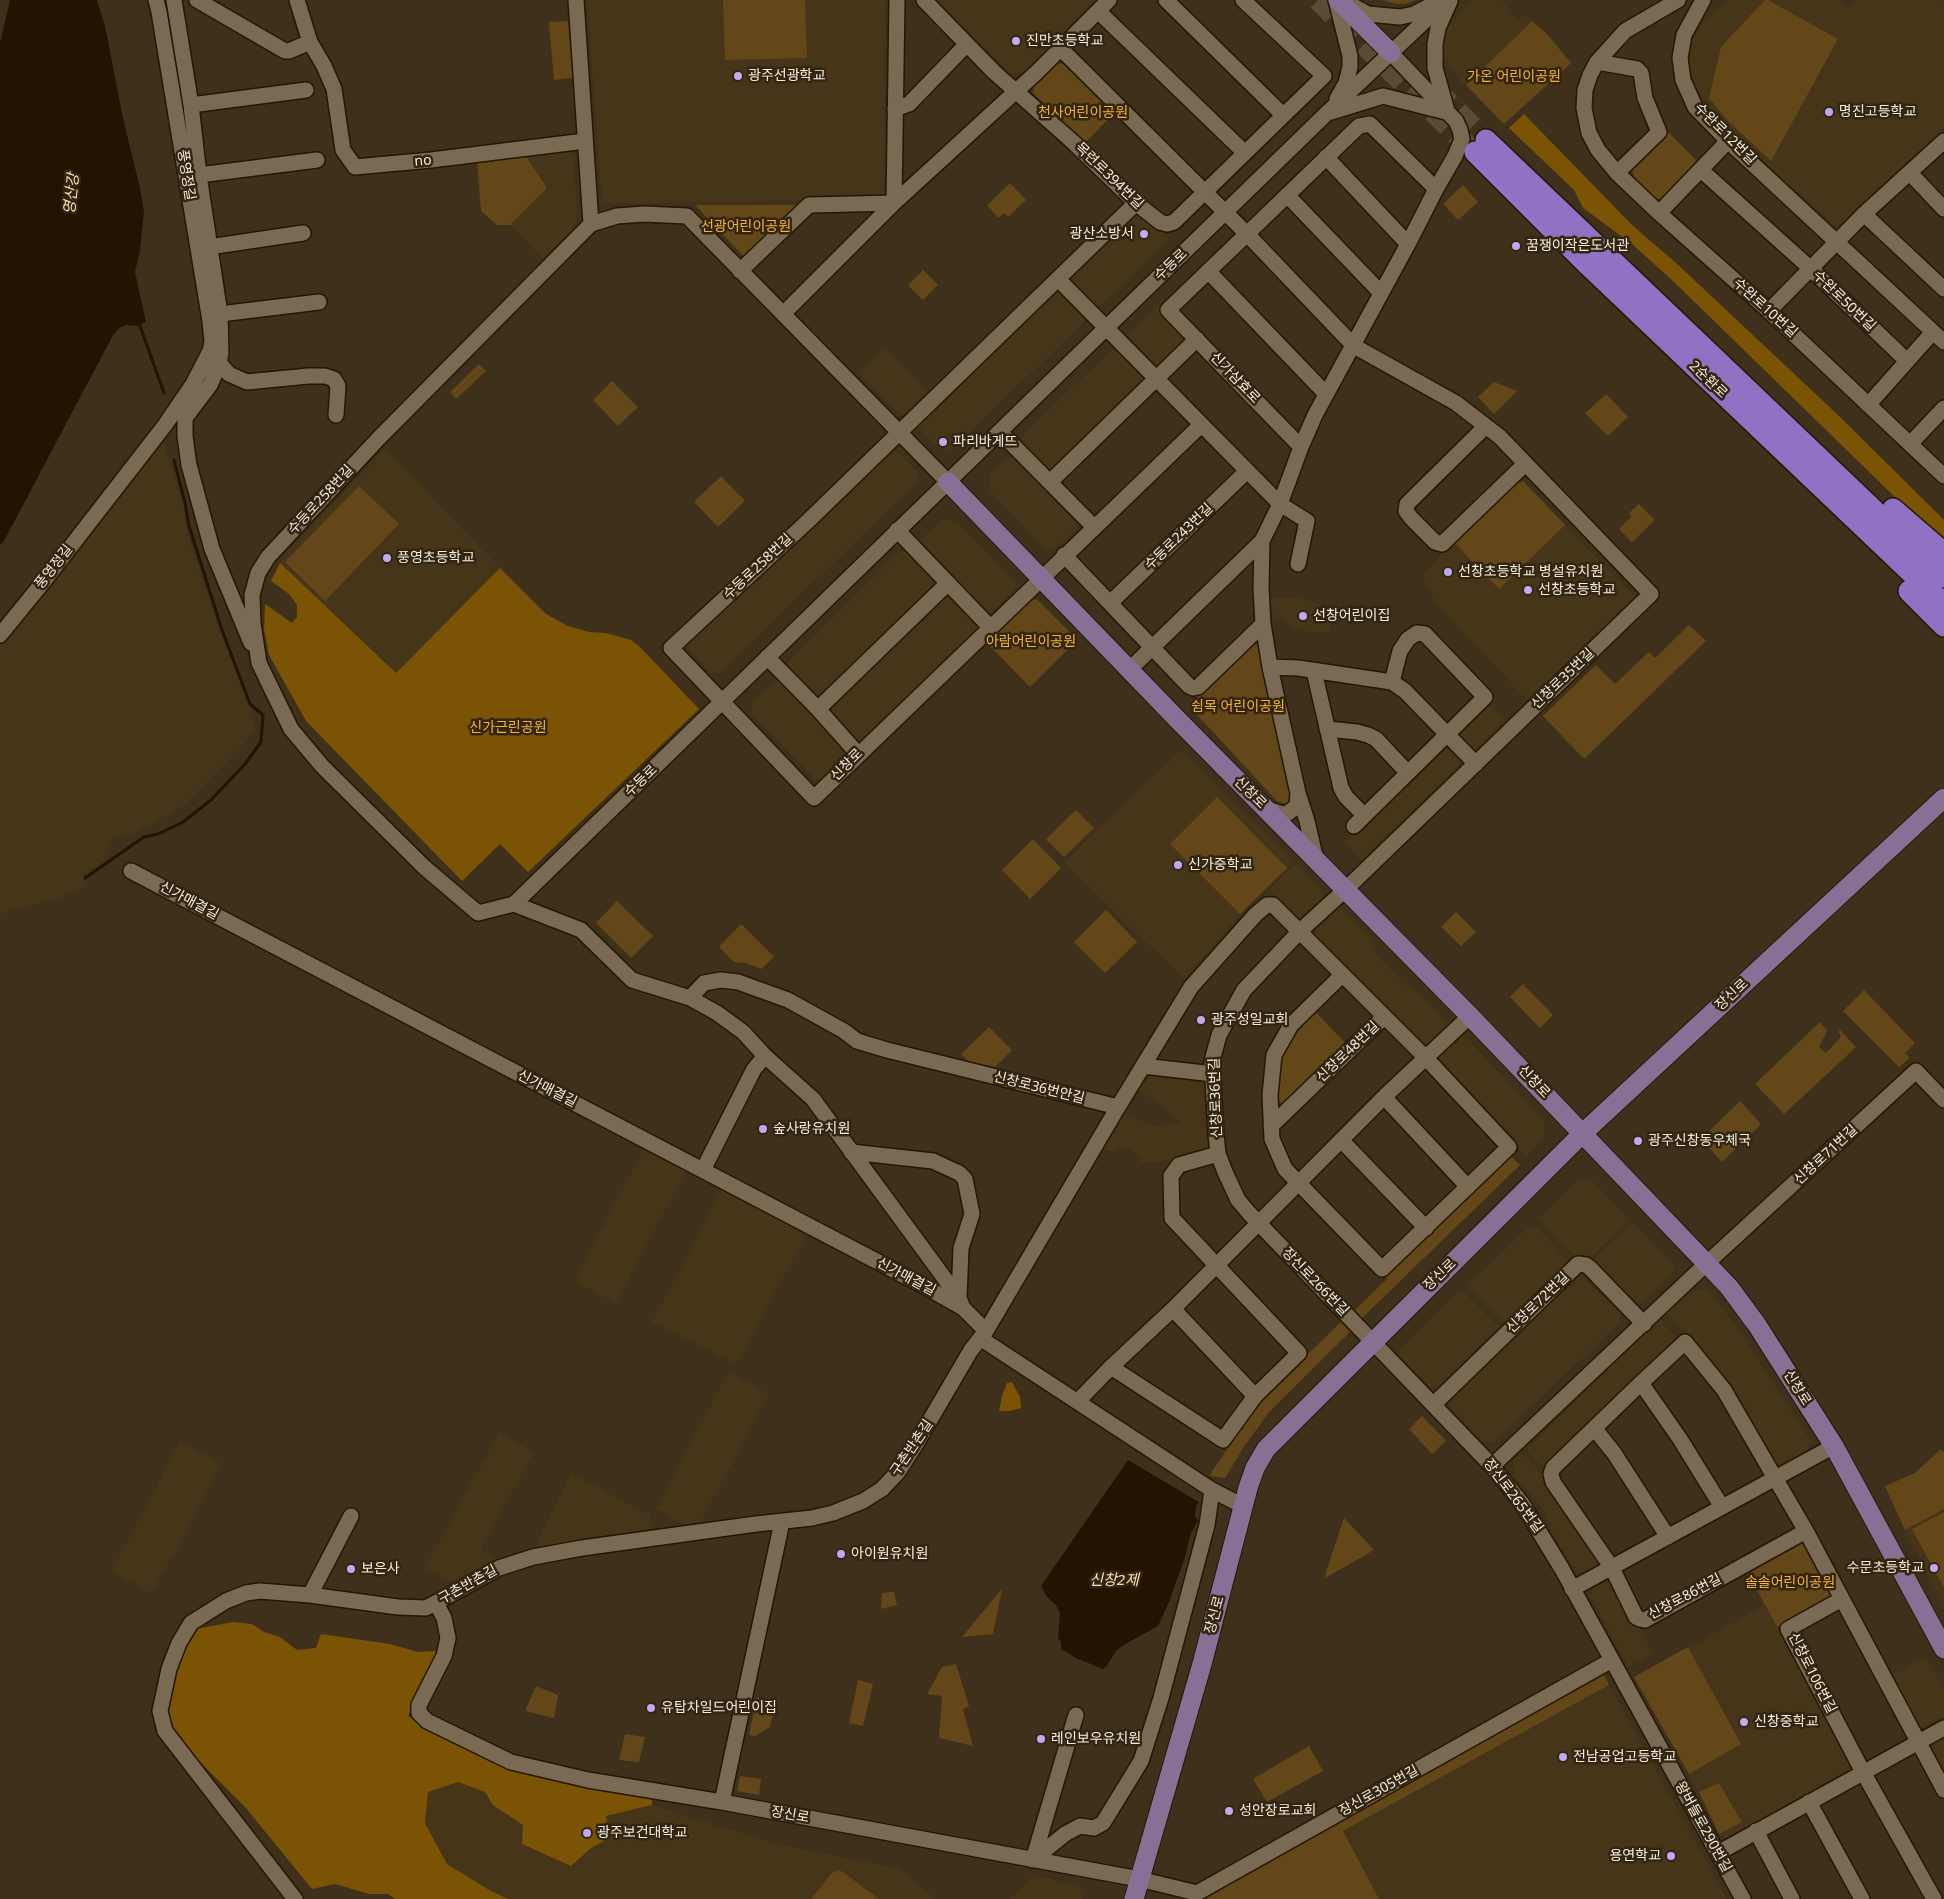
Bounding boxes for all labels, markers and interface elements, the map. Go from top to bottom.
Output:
place label: 진만초등학교 [1026,33,1103,49]
marker: 진만초등학교 [1010,35,1022,47]
place label: 광주선광학교 [748,68,825,84]
park label: 가온 어린이공원 [1467,69,1561,85]
marker: 광주선광학교 [732,70,744,82]
street label: 수완로12번길 [1691,100,1759,168]
place label: 명진고등학교 [1839,104,1916,120]
park label: 천사어린이공원 [1038,105,1128,121]
marker: 명진고등학교 [1823,106,1835,118]
street label: 목련로394번길 [1071,139,1147,213]
street label: 풍영정길 [174,148,198,202]
street label: no [414,152,432,170]
water label: 영산강 [61,172,83,216]
park label: 선광어린이공원 [701,219,791,235]
place label: 광산소방서 [1070,226,1134,242]
marker: 광산소방서 [1138,228,1150,240]
place label: 꿈쟁이작은도서관 [1526,238,1629,254]
marker: 꿈쟁이작은도서관 [1510,240,1522,252]
street label: 수등로 [1151,246,1191,284]
street label: 수완로50번길 [1809,267,1879,335]
street label: 수완로10번길 [1729,275,1801,341]
street label: 신가삼효로 [1207,349,1263,407]
street label: 2순환로 [1685,358,1731,402]
place label: 파리바게뜨 [953,434,1017,450]
marker: 파리바게뜨 [937,436,949,448]
street label: 수등로258번길 [285,462,357,538]
street label: 수등로243번길 [1141,500,1217,574]
street label: 수등로258번길 [720,531,796,603]
street label: 풍영정길 [32,542,76,592]
place label: 풍영초등학교 [397,550,474,566]
marker: 풍영초등학교 [381,552,393,564]
place label: 선창초등학교 병설유치원 [1458,564,1603,580]
marker: 선창초등학교 병설유치원 [1442,566,1454,578]
place label: 선창초등학교 [1538,582,1615,598]
marker: 선창초등학교 [1522,584,1534,596]
place label: 선창어린이집 [1313,608,1390,624]
marker: 선창어린이집 [1297,610,1309,622]
park label: 아람어린이공원 [986,634,1076,650]
street label: 신창로35번길 [1528,645,1598,713]
park label: 쉼목 어린이공원 [1191,699,1285,715]
park label: 신가근린공원 [469,720,547,736]
street label: 신창로 [827,745,867,785]
street label: 수등로 [621,762,661,800]
street label: 신창로 [1230,773,1270,813]
place label: 신가중학교 [1188,857,1252,873]
marker: 신가중학교 [1172,859,1184,871]
street label: 신가매결길 [157,878,221,924]
street label: 장신로 [1712,976,1752,1014]
place label: 광주성일교회 [1211,1012,1288,1028]
marker: 광주성일교회 [1195,1014,1207,1026]
street label: 신창로48번길 [1313,1018,1383,1086]
street label: 신창로36번길 [1206,1058,1226,1138]
street label: 신창로 [1515,1062,1553,1102]
street label: 신가매결길 [514,1067,580,1111]
street label: 신창로36번안길 [992,1069,1086,1107]
place label: 숲사랑유치원 [773,1121,850,1137]
street label: 신창로71번길 [1791,1121,1861,1189]
marker: 숲사랑유치원 [757,1123,769,1135]
place label: 광주신창동우체국 [1648,1133,1751,1149]
marker: 광주신창동우체국 [1632,1135,1644,1147]
street label: 장신로266번길 [1278,1244,1352,1320]
street label: 신가매결길 [874,1254,938,1300]
street label: 장신로 [1420,1256,1460,1294]
street label: 신창로72번길 [1503,1269,1573,1337]
street label: 신창로 [1780,1367,1814,1409]
street label: 구촌반촌길 [887,1417,937,1479]
street label: 장신로265번길 [1480,1456,1546,1536]
place label: 아이원유치원 [851,1546,928,1562]
marker: 아이원유치원 [835,1548,847,1560]
place label: 수문초등학교 [1847,1560,1924,1576]
place label: 보은사 [361,1561,400,1577]
street label: 구촌반촌길 [436,1562,500,1608]
marker: 수문초등학교 [1928,1562,1940,1574]
marker: 보은사 [345,1563,357,1575]
street label: 신창로86번길 [1646,1571,1724,1623]
water label: 신창2제 [1089,1572,1139,1590]
park label: 솔솔어린이공원 [1745,1575,1835,1591]
street label: 장신로 [1202,1594,1228,1636]
street label: 신창로106번길 [1784,1630,1840,1716]
place label: 유탑차일드어린이집 [661,1700,777,1716]
marker: 유탑차일드어린이집 [645,1702,657,1714]
place label: 신창중학교 [1754,1714,1818,1730]
marker: 신창중학교 [1738,1716,1750,1728]
place label: 레인보우유치원 [1051,1731,1141,1747]
marker: 레인보우유치원 [1035,1733,1047,1745]
place label: 전남공업고등학교 [1573,1749,1676,1765]
marker: 전남공업고등학교 [1557,1751,1569,1763]
street label: 장신로305번길 [1336,1762,1422,1820]
street label: 왕버들로290번길 [1671,1779,1735,1875]
street label: 장신로 [770,1803,810,1827]
place label: 성안장로교회 [1239,1803,1316,1819]
marker: 성안장로교회 [1223,1805,1235,1817]
place label: 광주보건대학교 [597,1825,687,1841]
marker: 광주보건대학교 [581,1827,593,1839]
place label: 용연학교 [1609,1848,1661,1864]
marker: 용연학교 [1665,1850,1677,1862]

